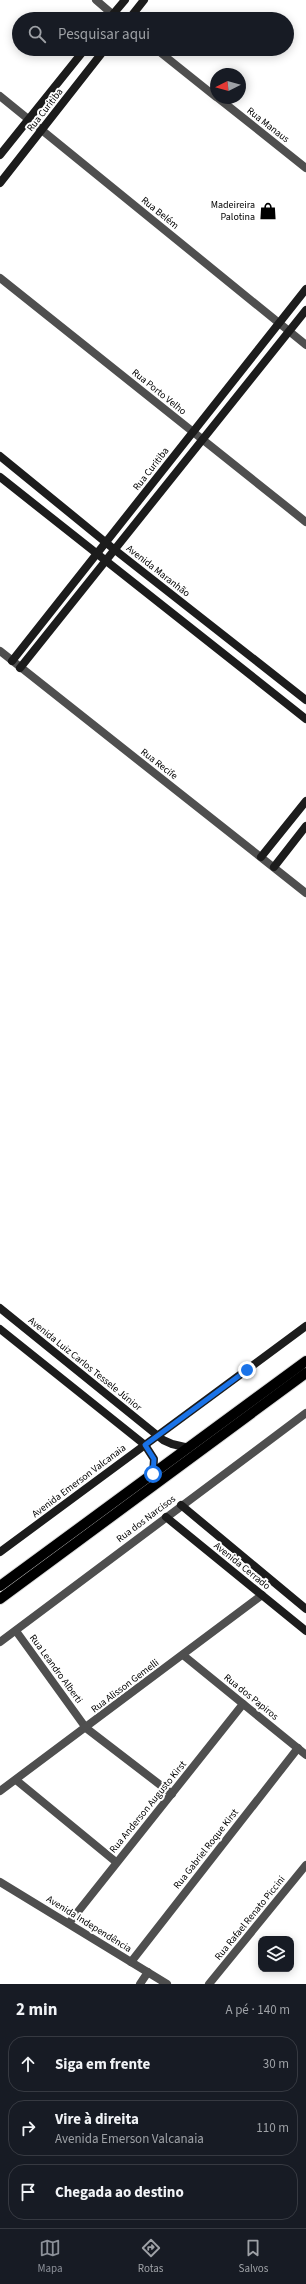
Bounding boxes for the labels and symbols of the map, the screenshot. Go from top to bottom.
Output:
north arrow [210,68,246,104]
street label: Rua Curitiba [24,85,66,135]
street label: Rua Manaus [244,104,292,146]
street label: Rua Belém [138,193,182,233]
place label: Madeireira Palotina [211,198,255,224]
shop icon: Madeireira Palotina [258,201,278,221]
street label: Rua Porto Velho [129,366,189,418]
street label: Rua Curitiba [130,444,172,494]
street label: Avenida Maranhão [123,542,193,600]
street label: Rua Recife [138,745,180,783]
street label: Avenida Luiz Carlos Tessele Júnior [25,1314,145,1415]
route end [238,1361,256,1379]
street label: Avenida Emerson Valcanaia [29,1441,129,1521]
route start [144,1465,162,1483]
street label: Rua dos Narcisos [113,1492,179,1546]
street label: Avenida Cerrado [211,1539,273,1593]
street label: Rua Leandro Alberti [26,1632,86,1706]
street label: Rua Alisson Gemelli [88,1656,162,1716]
street label: Rua dos Papiros [221,1671,281,1723]
street label: Rua Anderson Augusto Kirst [106,1757,190,1856]
street label: Rua Gabriel Roque Kirst [170,1805,242,1892]
street label: Rua Rafael Renato Piccini [211,1873,289,1963]
street label: Avenida Independência [44,1892,134,1956]

